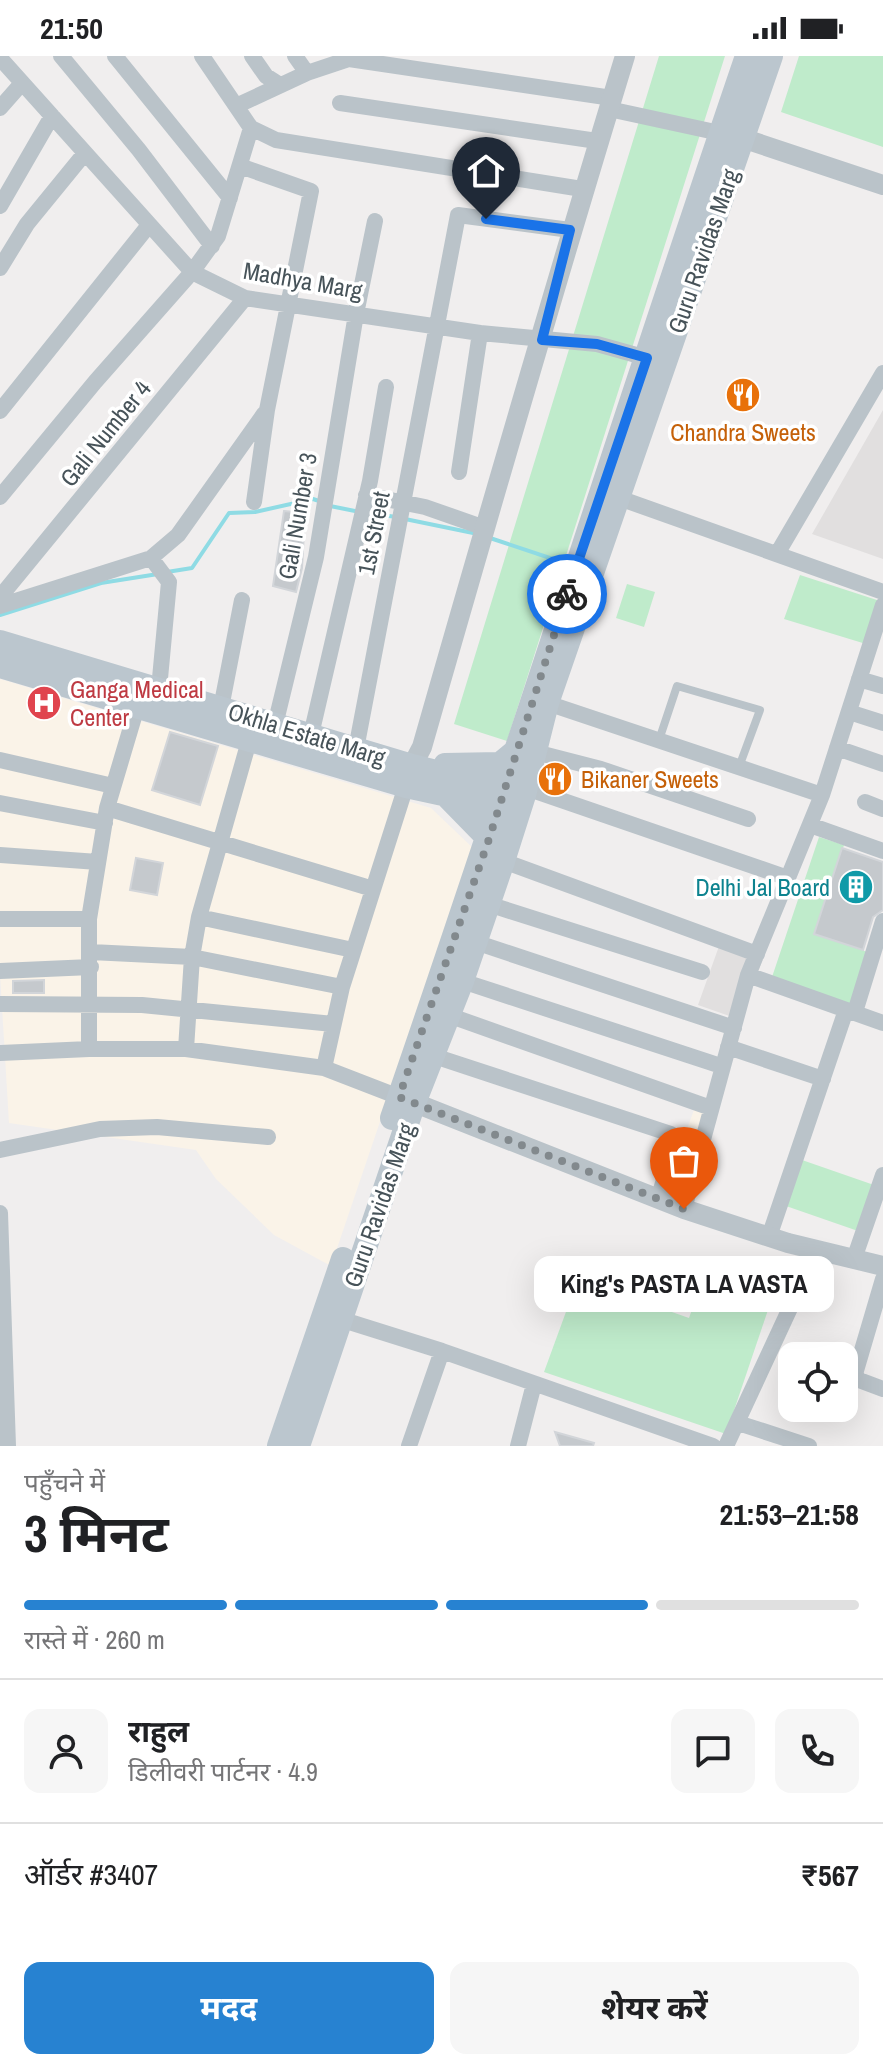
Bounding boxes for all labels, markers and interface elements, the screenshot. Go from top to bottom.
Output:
text: 21:50 [40,8,103,48]
pin [452,137,520,219]
icon: home [464,149,508,193]
street label: Guru Ravidas Marg [660,165,746,337]
street label: Madhya Marg [241,254,365,306]
street label: Gali Number 4 [52,373,158,493]
restaurant icon: Chandra Sweets [724,376,762,414]
place label: Chandra Sweets [670,416,816,448]
street label: Gali Number 3 [270,450,324,582]
street label: 1st Street [349,488,397,577]
courier [527,554,607,634]
icon: bike [545,572,589,616]
place label: Ganga Medical Center [70,673,203,733]
hospital icon: Ganga Medical Center [25,684,63,722]
street label: Okhla Estate Marg [224,695,390,773]
restaurant icon: Bikaner Sweets [536,760,574,798]
place label: Bikaner Sweets [581,763,719,795]
building icon: Delhi Jal Board [837,868,875,906]
place label: Delhi Jal Board [695,871,830,903]
street label: Guru Ravidas Marg [336,1119,422,1291]
pin [650,1127,718,1209]
icon: bag [662,1139,706,1183]
callout: King's PASTA LA VASTA [534,1257,834,1313]
text: King's PASTA LA VASTA [560,1266,808,1301]
map controls [778,1342,858,1422]
button: locate [778,1342,858,1422]
text: पहुँचने में [24,1465,105,1500]
text: 21:53–21:58 [720,1494,859,1534]
text: 3 मिनट [24,1498,169,1568]
text: रास्ते में · 260 m [24,1622,165,1657]
button: person [24,1709,108,1793]
button: chat [671,1709,755,1793]
button: phone [775,1709,859,1793]
text: राहुल [128,1711,189,1751]
text: डिलीवरी पार्टनर · 4.9 [128,1754,318,1789]
text: ऑर्डर #3407 [24,1854,158,1894]
text: ₹567 [801,1855,859,1895]
button: मदद [24,1962,434,2054]
button: शेयर करें [450,1962,859,2054]

